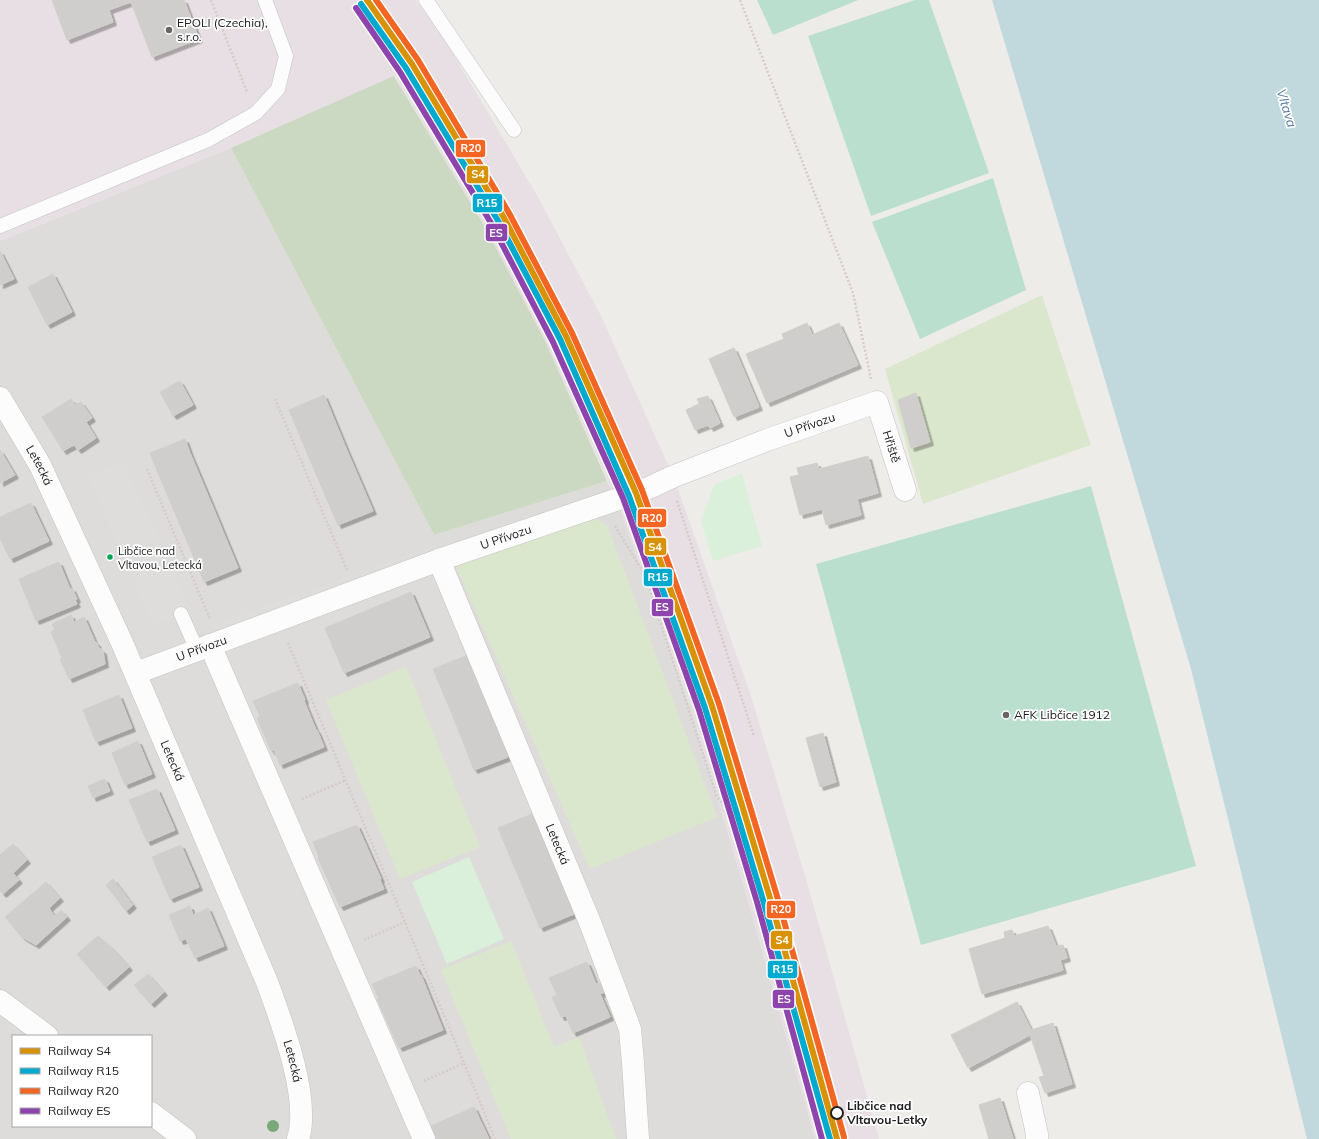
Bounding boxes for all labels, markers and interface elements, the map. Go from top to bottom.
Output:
place label: EPOLI (Czechia), s.r.o. [177,15,268,44]
marker: EPOLI (Czechia), s.r.o. [164,25,174,35]
water label: Vltava [1274,87,1300,129]
line badge: R20 [455,139,486,158]
text: R20 [461,141,482,155]
line badge: S4 [466,165,489,184]
text: S4 [471,167,485,181]
line badge: R15 [472,193,503,213]
text: R15 [477,196,498,210]
line badge: ES [485,223,508,242]
text: ES [489,226,503,240]
street label: U Přívozu [782,409,837,441]
street label: Hřiště [880,428,904,464]
street label: Letecká [23,442,56,487]
line badge: R20 [637,508,667,528]
text: R20 [642,511,663,525]
street label: U Přívozu [478,521,533,552]
line badge: S4 [644,537,667,556]
text: S4 [648,540,662,554]
place label: Libčice nad Vltavou, Letecká [118,544,202,572]
marker: Libčice nad Vltavou, Letecká [105,552,115,562]
line badge: R15 [643,568,673,587]
text: R15 [648,570,669,584]
line badge: ES [651,598,674,617]
text: ES [655,600,669,614]
street label: U Přívozu [174,632,229,664]
place label: AFK Libčice 1912 [1014,707,1110,722]
marker: AFK Libčice 1912 [1001,710,1011,720]
street label: Letecká [158,738,188,783]
street label: Letecká [543,821,573,867]
line badge: R20 [766,900,796,919]
text: R20 [771,902,792,916]
line badge: S4 [770,930,793,950]
text: S4 [775,933,789,947]
line badge: R15 [767,960,798,979]
text: R15 [773,962,794,976]
line badge: ES [772,989,795,1009]
text: ES [777,992,791,1006]
legend [12,1035,152,1127]
street label: Letecká [280,1038,306,1084]
text: Railway S4 [48,1043,111,1058]
text: Railway R15 [48,1063,119,1078]
text: Railway R20 [48,1083,119,1098]
place label: Libčice nad Vltavou-Letky [846,1098,928,1127]
text: Railway ES [48,1103,111,1118]
marker: Libčice nad Vltavou-Letky [830,1106,844,1120]

